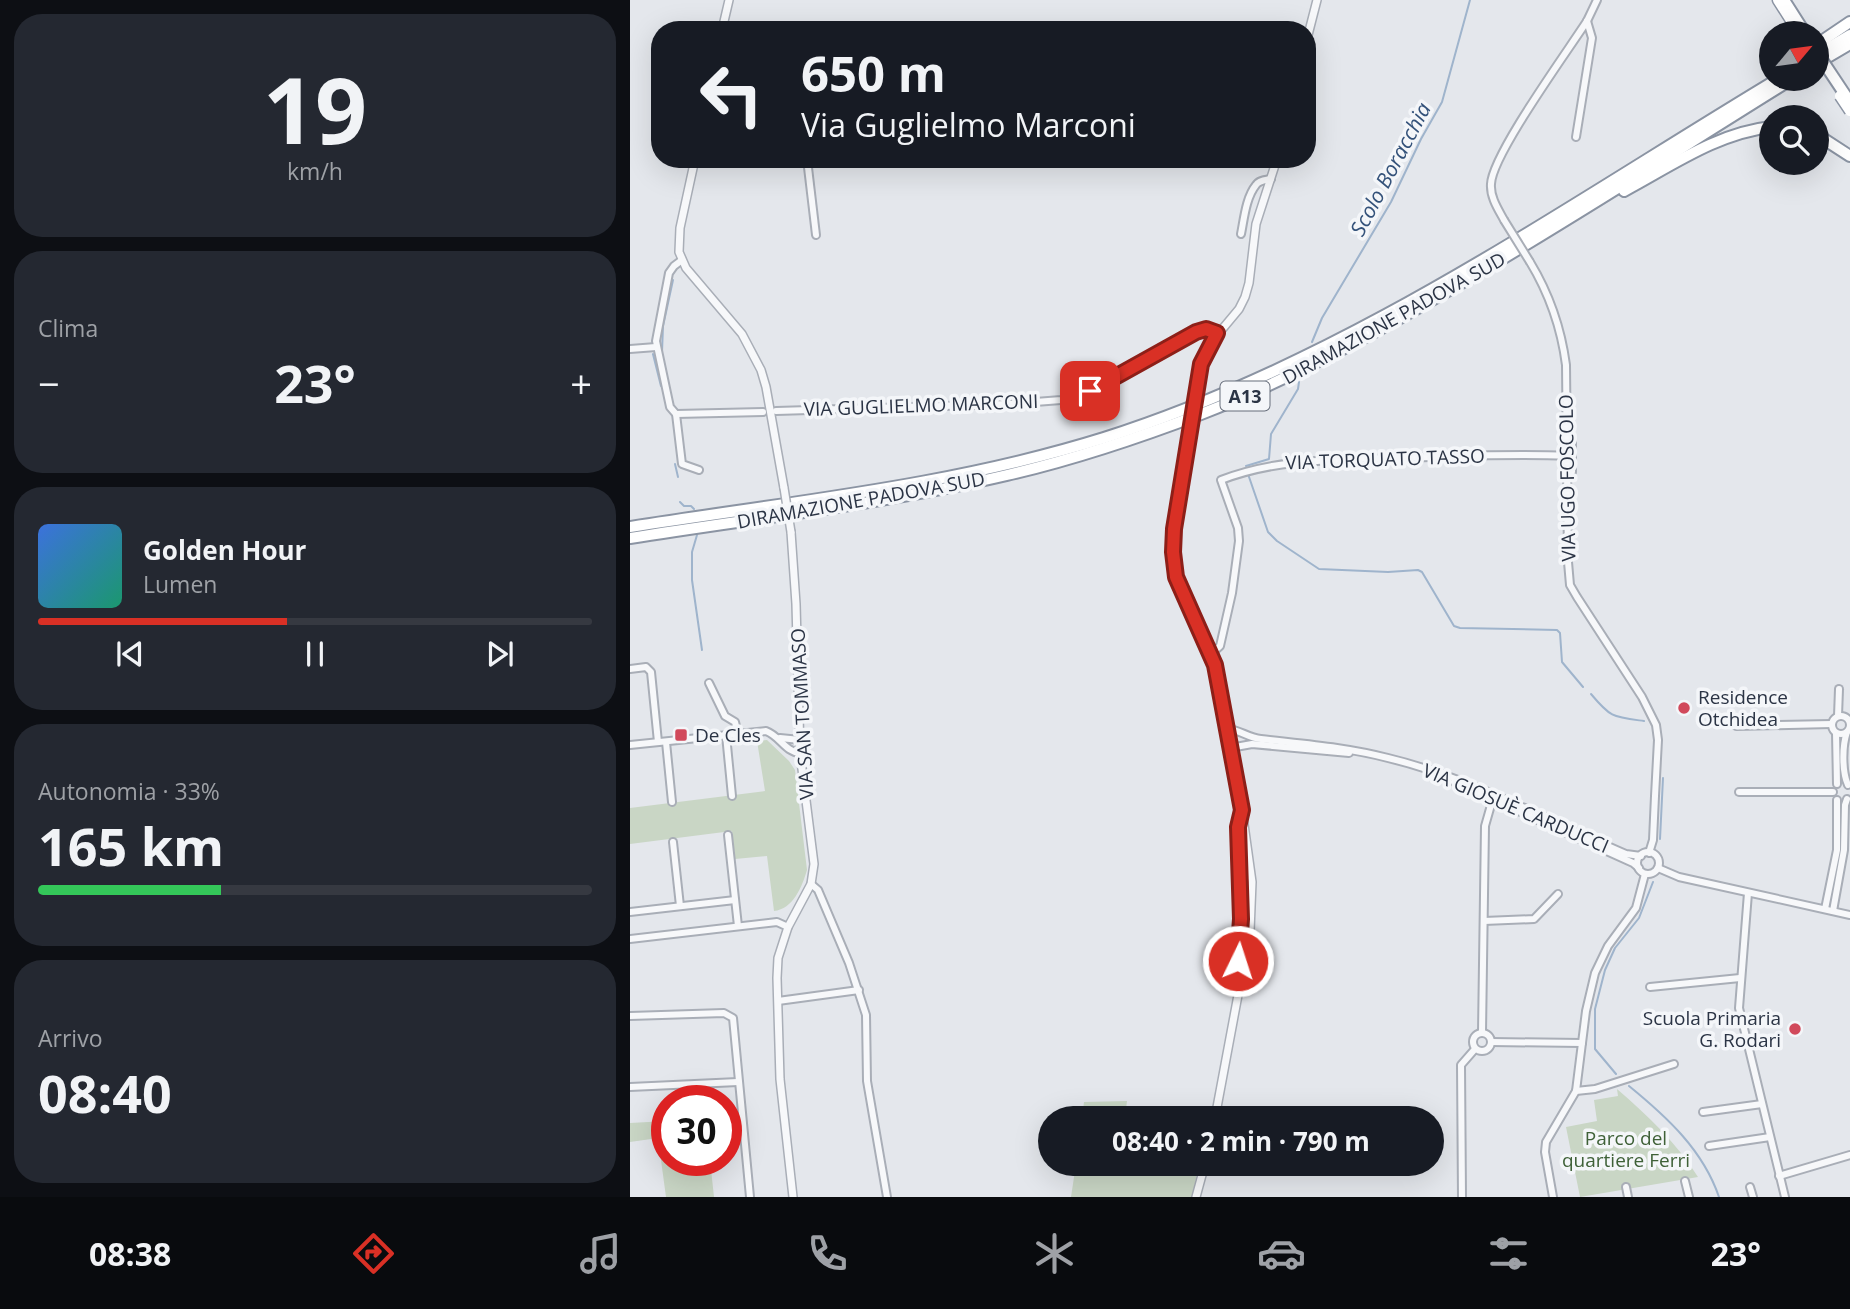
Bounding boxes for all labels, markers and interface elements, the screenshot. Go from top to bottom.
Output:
north arrow [1759,21,1829,91]
map controls [1759,21,1829,175]
text: 650 m [801,40,946,106]
text: 19 [263,47,367,171]
icon: left [686,49,777,140]
water label: Scolo Boracchia [1343,97,1437,241]
text: Via Guglielmo Marconi [801,103,1136,146]
button: search [1759,105,1829,175]
text: km/h [287,155,343,187]
street label: DIRAMAZIONE PADOVA SUD [1278,246,1510,390]
text: Clima [38,312,98,344]
text: 23° [274,347,356,418]
text: − [38,357,60,409]
text: + [570,357,592,409]
pin [1060,361,1120,421]
icon: arrive [1071,372,1109,410]
road number: A13 [1220,382,1270,410]
street label: VIA GUGLIELMO MARCONI [803,388,1039,422]
street label: VIA UGO FOSCOLO [1553,394,1581,562]
street label: VIA TORQUATO TASSO [1285,443,1485,475]
street label: DIRAMAZIONE PADOVA SUD [735,465,987,535]
text: Golden Hour [143,532,306,568]
text: Lumen [143,568,217,600]
street label: VIA SAN TOMMASO [785,627,819,801]
icon: previous [111,635,149,673]
icon: pause [296,635,334,673]
icon: next [481,635,519,673]
place label: Residence Otchidea [1698,684,1788,732]
marker: Residence Otchidea [1676,700,1692,716]
place label: De Cles [695,722,761,748]
marker: De Cles [673,727,689,743]
street label: VIA GIOSUÈ CARDUCCI [1419,757,1613,859]
text: Autonomia · 33% [38,775,220,807]
text: 165 km [38,810,224,881]
position arrow [1201,924,1275,998]
place label: Scuola Primaria G. Rodari [1643,1005,1781,1053]
marker: Scuola Primaria G. Rodari [1787,1021,1803,1037]
text: Arrivo [38,1022,102,1054]
text: 08:40 [38,1057,172,1128]
speed limit sign: 30 [651,1085,742,1176]
text: 08:40 · 2 min · 790 m [1112,1123,1370,1159]
park label: Parco del quartiere Ferri [1562,1125,1690,1173]
icon: directions [349,1229,398,1278]
icon: music [576,1229,625,1278]
icon: phone [803,1229,852,1278]
icon: climate [1030,1229,1079,1278]
icon: car [1257,1229,1306,1278]
icon: filters [1484,1229,1533,1278]
text: 08:38 [89,1232,171,1275]
text: 23° [1711,1232,1761,1275]

